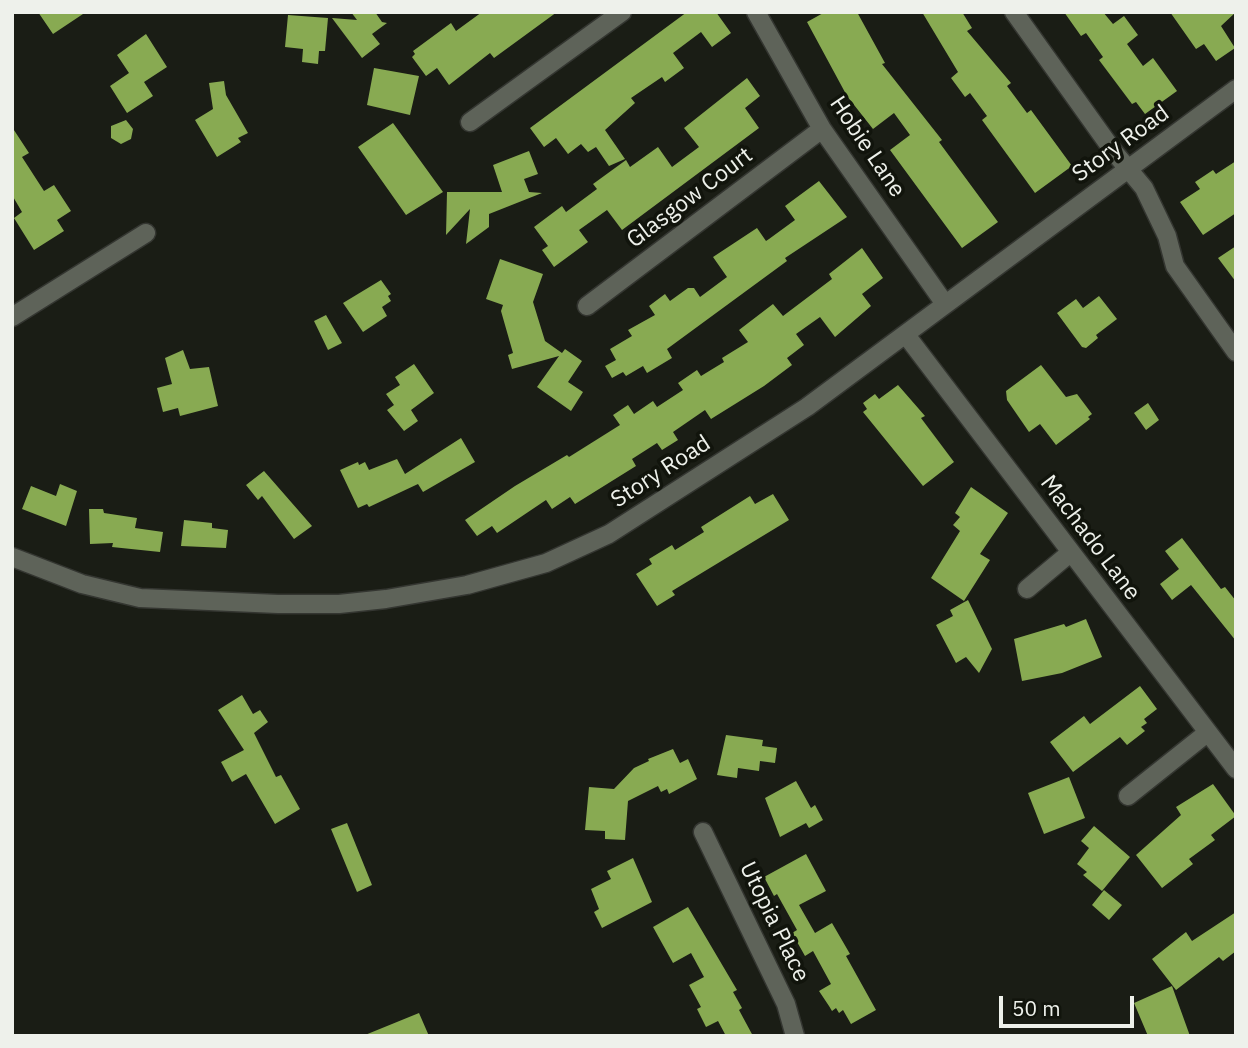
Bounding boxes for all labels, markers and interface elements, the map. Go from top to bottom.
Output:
street label: Hobie Lane [823,91,911,203]
street label: Story Road [1067,100,1175,188]
street label: Glasgow Court [622,142,758,254]
street label: Story Road [606,430,716,514]
street label: Machado Lane [1034,470,1146,606]
street label: Utopia Place [733,858,815,986]
scale bar [1003,982,1138,1026]
text: 50 m [1012,994,1061,1022]

